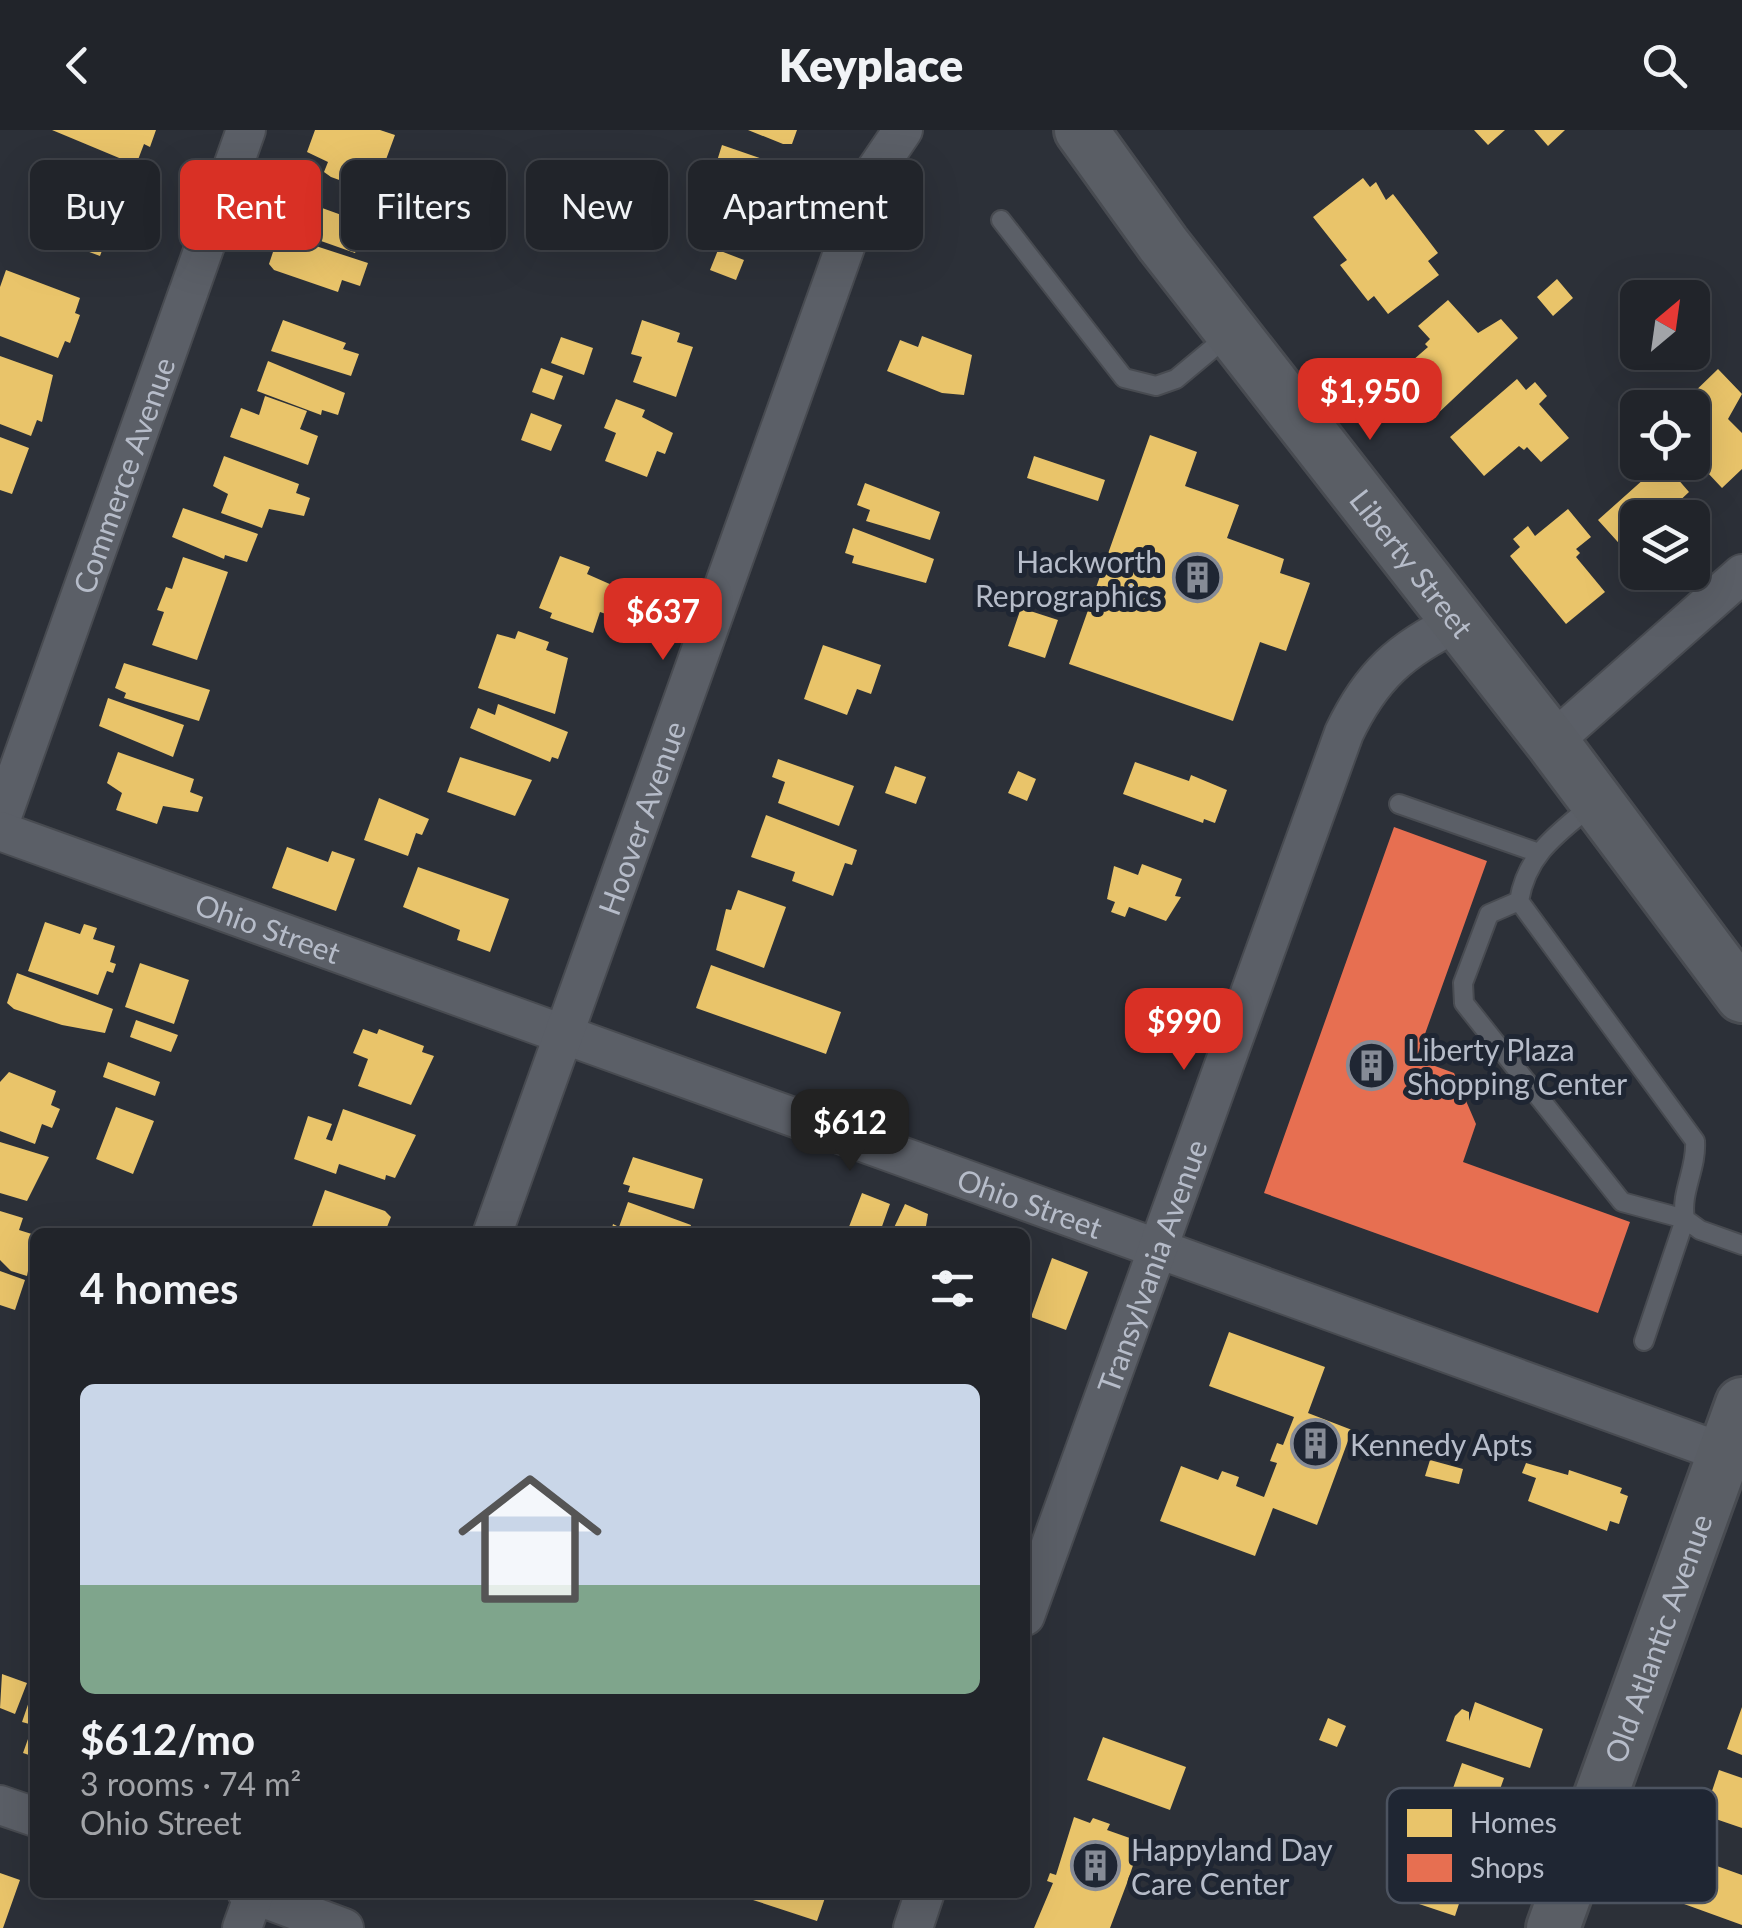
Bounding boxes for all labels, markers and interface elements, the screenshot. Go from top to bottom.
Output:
icon: back [50,38,105,93]
text: Keyplace [779,38,963,92]
icon: search [1637,38,1692,93]
chip: Buy [30,160,160,250]
chip: Rent [180,160,321,250]
chip: Filters [341,160,506,250]
chip: New [526,160,668,250]
chip: Apartment [688,160,923,250]
north arrow [1620,280,1710,370]
map controls [1620,280,1710,590]
street label: Commerce Avenue [65,352,182,598]
pin: $1,950 [1289,358,1451,443]
text: $1,950 [1320,371,1420,410]
button: locate [1620,390,1710,480]
street label: Liberty Street [1343,481,1481,644]
button: layers [1620,500,1710,590]
place label: Hackworth Reprographics [975,543,1162,613]
building icon: Hackworth Reprographics [1171,552,1223,604]
pin: $637 [604,578,722,663]
text: $637 [626,591,700,630]
street label: Hoover Avenue [590,716,692,919]
street label: Ohio Street [191,885,346,970]
pin: $990 [1125,988,1243,1073]
text: $990 [1147,1001,1221,1040]
place label: Liberty Plaza Shopping Center [1407,1031,1627,1101]
building icon: Liberty Plaza Shopping Center [1346,1040,1398,1092]
pin: $612 [791,1089,909,1174]
text: $612 [813,1102,887,1141]
street label: Transylvania Avenue [1089,1134,1214,1398]
street label: Ohio Street [953,1160,1108,1245]
icon: filters [925,1261,980,1316]
text: 4 homes [80,1263,238,1313]
building icon: Kennedy Apts [1289,1418,1341,1470]
place label: Kennedy Apts [1350,1426,1533,1462]
icon: home [440,1449,620,1629]
street label: Old Atlantic Avenue [1596,1509,1719,1768]
text: $612/mo [80,1714,255,1764]
text: 3 rooms · 74 m² [80,1764,301,1803]
legend [1387,1788,1717,1903]
text: Ohio Street [80,1803,241,1842]
text: Homes [1470,1805,1557,1839]
place label: Happyland Day Care Center [1131,1831,1333,1901]
building icon: Happyland Day Care Center [1070,1840,1122,1892]
text: Shops [1470,1850,1544,1884]

